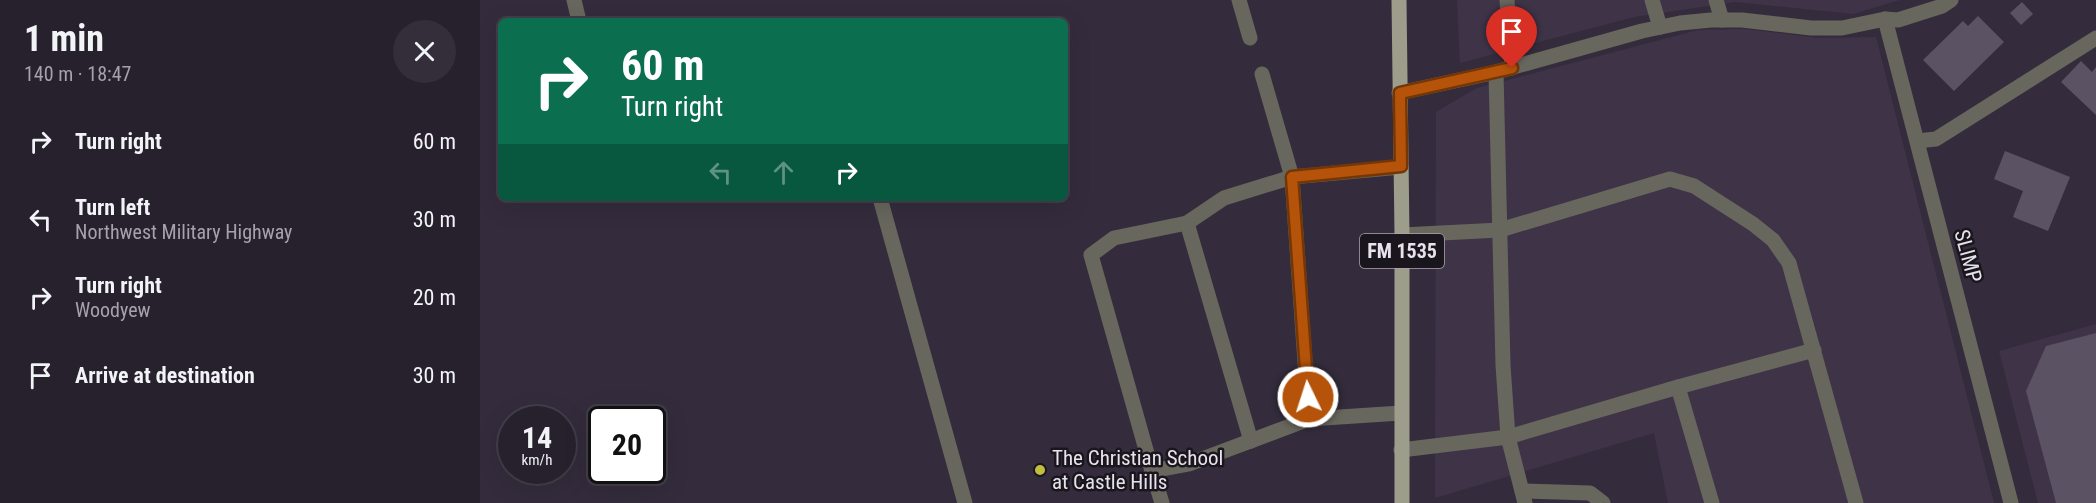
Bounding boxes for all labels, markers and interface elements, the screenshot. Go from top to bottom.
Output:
pin [1486,6,1537,68]
icon: arrive [1495,15,1528,48]
text: 1 min [24,18,104,60]
button: close [393,20,456,83]
text: 60 m [621,41,704,90]
icon: right [522,42,600,120]
text: 140 m · 18:47 [24,62,131,86]
text: Turn right [621,91,723,123]
icon: right [24,125,57,158]
text: Turn right [75,129,162,154]
text: 60 m [413,129,456,154]
icon: left [704,156,737,189]
icon: ahead [767,156,800,189]
icon: right [830,156,863,189]
text: Turn left [75,195,150,220]
icon: left [24,203,57,236]
text: 30 m [413,207,456,232]
text: Northwest Military Highway [75,220,292,244]
street label: SLIMP [1949,227,1987,285]
road number: FM 1535 [1360,234,1444,268]
text: Turn right [75,273,162,298]
icon: right [24,281,57,314]
text: 20 m [413,285,456,310]
text: Woodyew [75,298,151,322]
icon: arrive [24,359,57,392]
text: Arrive at destination [75,363,255,388]
text: 30 m [413,363,456,388]
position arrow [1276,365,1340,429]
speed limit sign: 20 [588,406,666,484]
text: 14 [522,420,552,455]
place label: The Christian School at Castle Hills [1052,446,1223,494]
text: km/h [522,451,552,469]
marker: The Christian School at Castle Hills [1033,463,1047,477]

